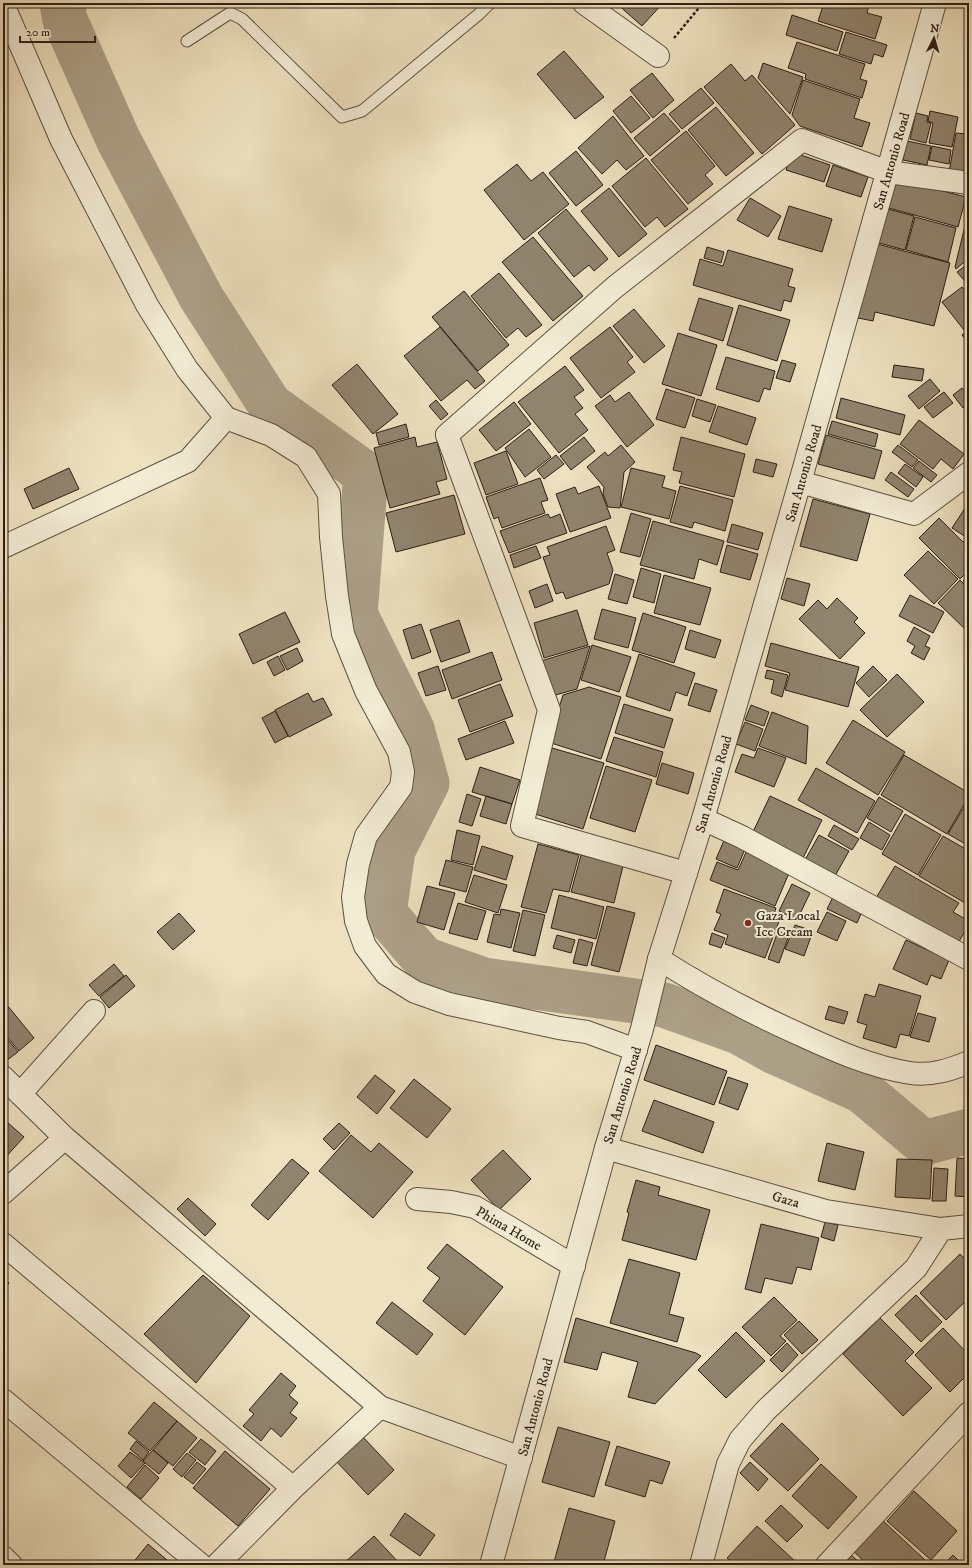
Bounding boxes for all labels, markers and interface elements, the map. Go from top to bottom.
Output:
scale bar [20,18,95,44]
north arrow [914,18,954,58]
text: N [930,22,940,36]
text: 20 m [26,25,50,40]
street label: San Antonio Road [869,110,915,212]
street label: San Antonio Road [781,422,827,524]
street label: San Antonio Road [691,733,737,835]
place label: Gaza Local Ice Cream [756,907,821,941]
marker: Gaza Local Ice Cream [743,918,753,928]
street label: San Antonio Road [600,1044,646,1146]
street label: Gaza [770,1187,802,1212]
street label: Phima Home [472,1203,545,1255]
street label: San Antonio Road [514,1356,558,1458]

